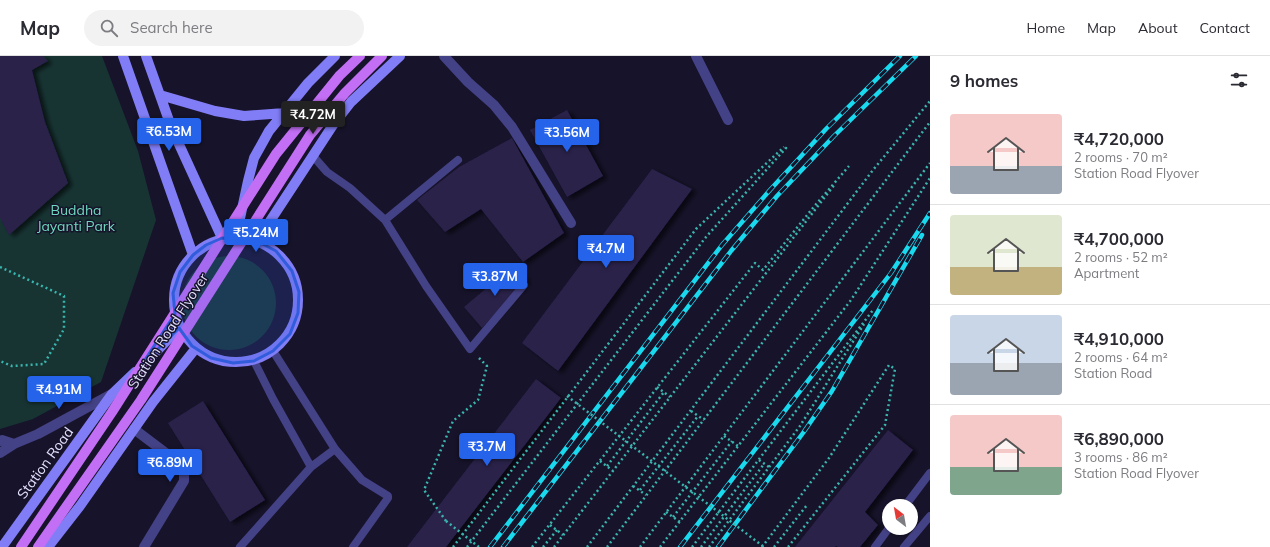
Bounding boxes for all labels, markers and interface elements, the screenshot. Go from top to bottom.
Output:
search box [84,10,364,46]
text: Map [20,16,60,40]
icon: search [98,17,120,39]
text: Search here [130,18,213,37]
text: Home [1026,19,1065,37]
text: Map [1087,19,1116,37]
text: About [1138,19,1178,37]
text: Contact [1200,19,1250,37]
icon: filters [1228,69,1250,91]
text: 9 homes [950,70,1018,91]
pin: ₹4.72M [280,101,346,135]
text: ₹4.72M [290,106,336,122]
pin: ₹6.53M [136,118,202,152]
pin: ₹3.56M [534,119,600,153]
text: ₹6.53M [146,123,192,139]
text: ₹3.56M [544,124,590,140]
text: ₹4,720,000 [1074,128,1164,149]
icon: home [982,130,1030,178]
text: 2 rooms · 70 m² [1074,149,1168,165]
text: Station Road Flyover [1074,165,1199,181]
park label: Buddha Jayanti Park [37,201,116,235]
pin: ₹5.24M [223,219,289,253]
text: ₹5.24M [233,224,279,240]
text: ₹4,700,000 [1074,228,1164,249]
icon: home [982,231,1030,279]
pin: ₹4.7M [578,235,634,269]
text: ₹4.7M [587,240,625,256]
text: 2 rooms · 52 m² [1074,249,1168,265]
pin: ₹3.87M [462,263,528,297]
text: Apartment [1074,265,1139,281]
text: ₹3.87M [472,268,518,284]
street label: Station Road Flyover [124,269,213,392]
text: ₹4,910,000 [1074,328,1164,349]
icon: home [982,331,1030,379]
text: 2 rooms · 64 m² [1074,349,1168,365]
text: Station Road [1074,365,1152,381]
pin: ₹4.91M [26,376,92,410]
text: ₹4.91M [36,381,82,397]
street label: Station Road [13,424,77,502]
text: ₹6,890,000 [1074,428,1164,449]
icon: home [982,431,1030,479]
pin: ₹3.7M [459,433,515,467]
text: ₹3.7M [468,438,506,454]
pin: ₹6.89M [137,449,203,483]
text: 3 rooms · 86 m² [1074,449,1168,465]
text: ₹6.89M [147,454,193,470]
text: Station Road Flyover [1074,465,1199,481]
north arrow [882,499,918,535]
map controls [882,499,918,535]

